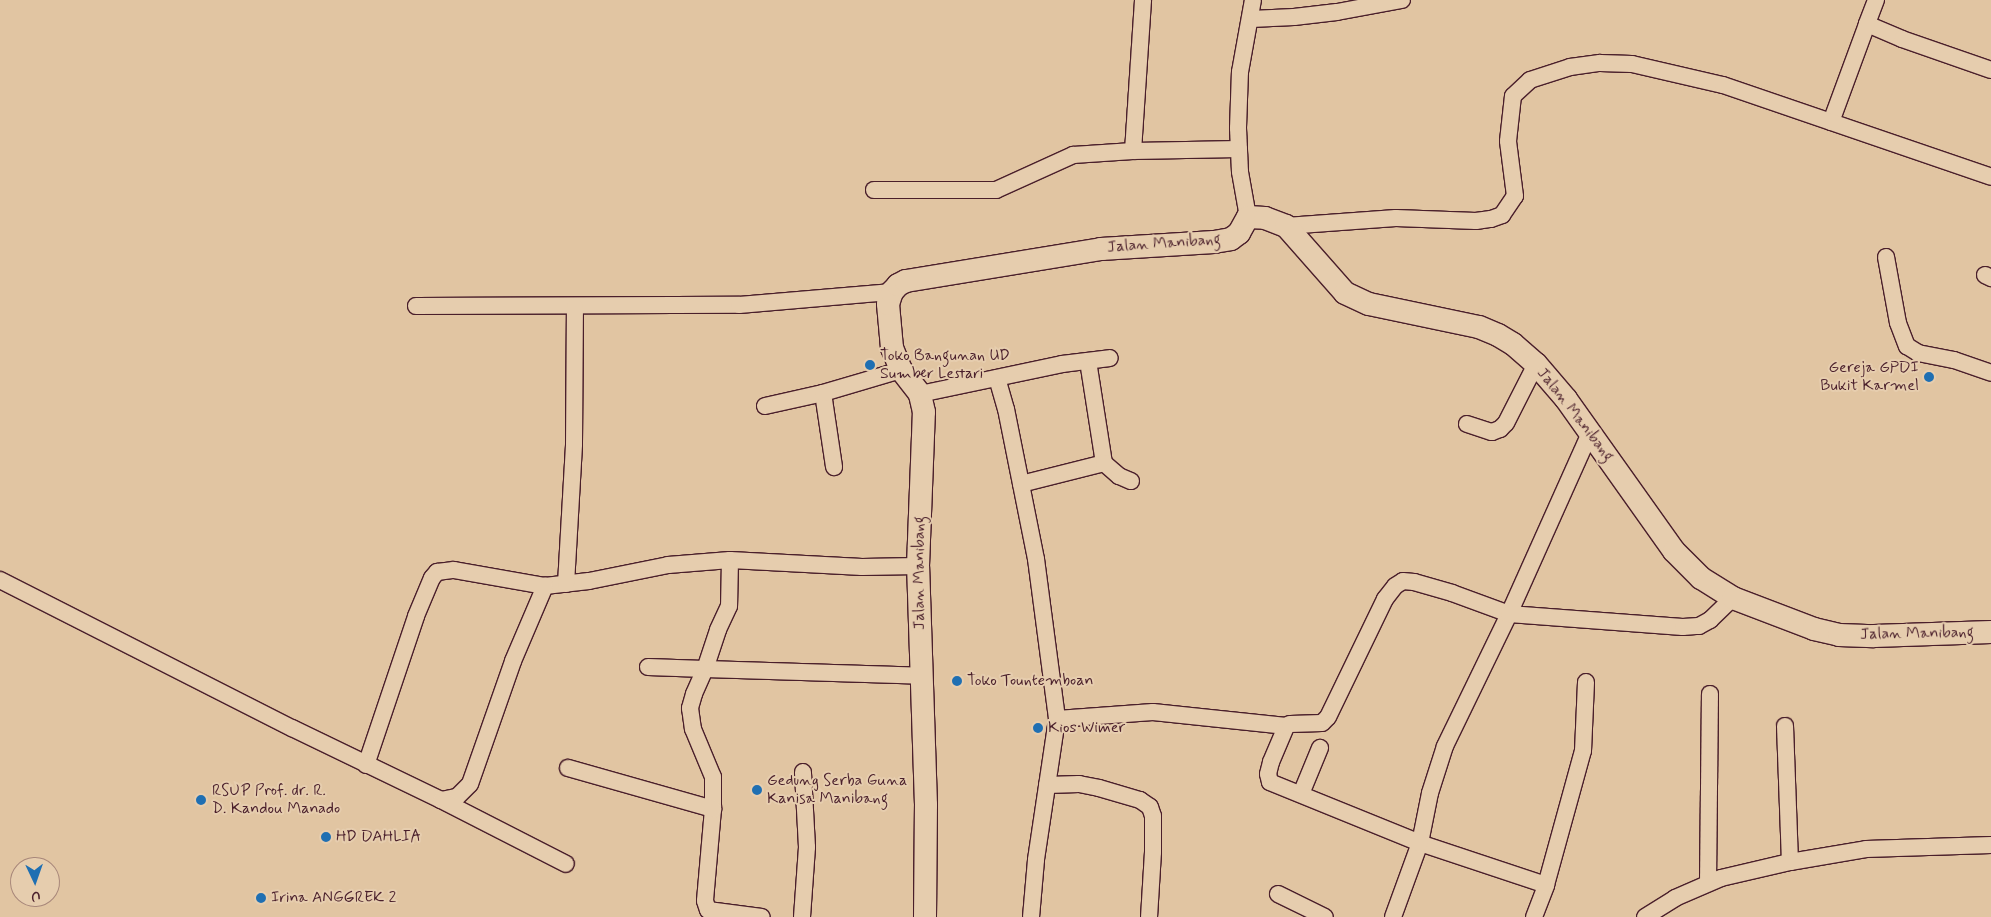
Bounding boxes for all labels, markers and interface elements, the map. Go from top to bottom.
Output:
street label: Jalan Manibang [1106,230,1222,258]
place label: Toko Bangunan UD Sumber Lestari [880,346,1007,384]
place label: Gereja GPDI Bukit Karmel [1822,358,1919,396]
marker: Toko Bangunan UD Sumber Lestari [864,359,876,371]
street label: Jalan Manibang [1532,364,1618,466]
marker: Gereja GPDI Bukit Karmel [1923,371,1935,383]
street label: Jalan Manibang [910,516,930,630]
street label: Jalan Manibang [1860,623,1974,645]
place label: Toko Tountemboan [967,671,1094,691]
marker: Toko Tountemboan [951,675,963,687]
place label: Kios Wimer [1048,718,1129,738]
marker: Kios Wimer [1032,722,1044,734]
place label: Gedung Serba Guna Kanisa Manibang [767,771,902,809]
place label: RSUP Prof. dr. R. D. Kandou Manado [212,781,340,819]
marker: Gedung Serba Guna Kanisa Manibang [751,784,763,796]
marker: RSUP Prof. dr. R. D. Kandou Manado [194,793,208,807]
place label: HD DAHLIA [336,827,420,847]
marker: HD DAHLIA [320,831,332,843]
north arrow [10,857,60,907]
text: U [31,887,41,905]
place label: Irina ANGGREK 2 [271,888,396,908]
marker: Irina ANGGREK 2 [255,892,267,904]

